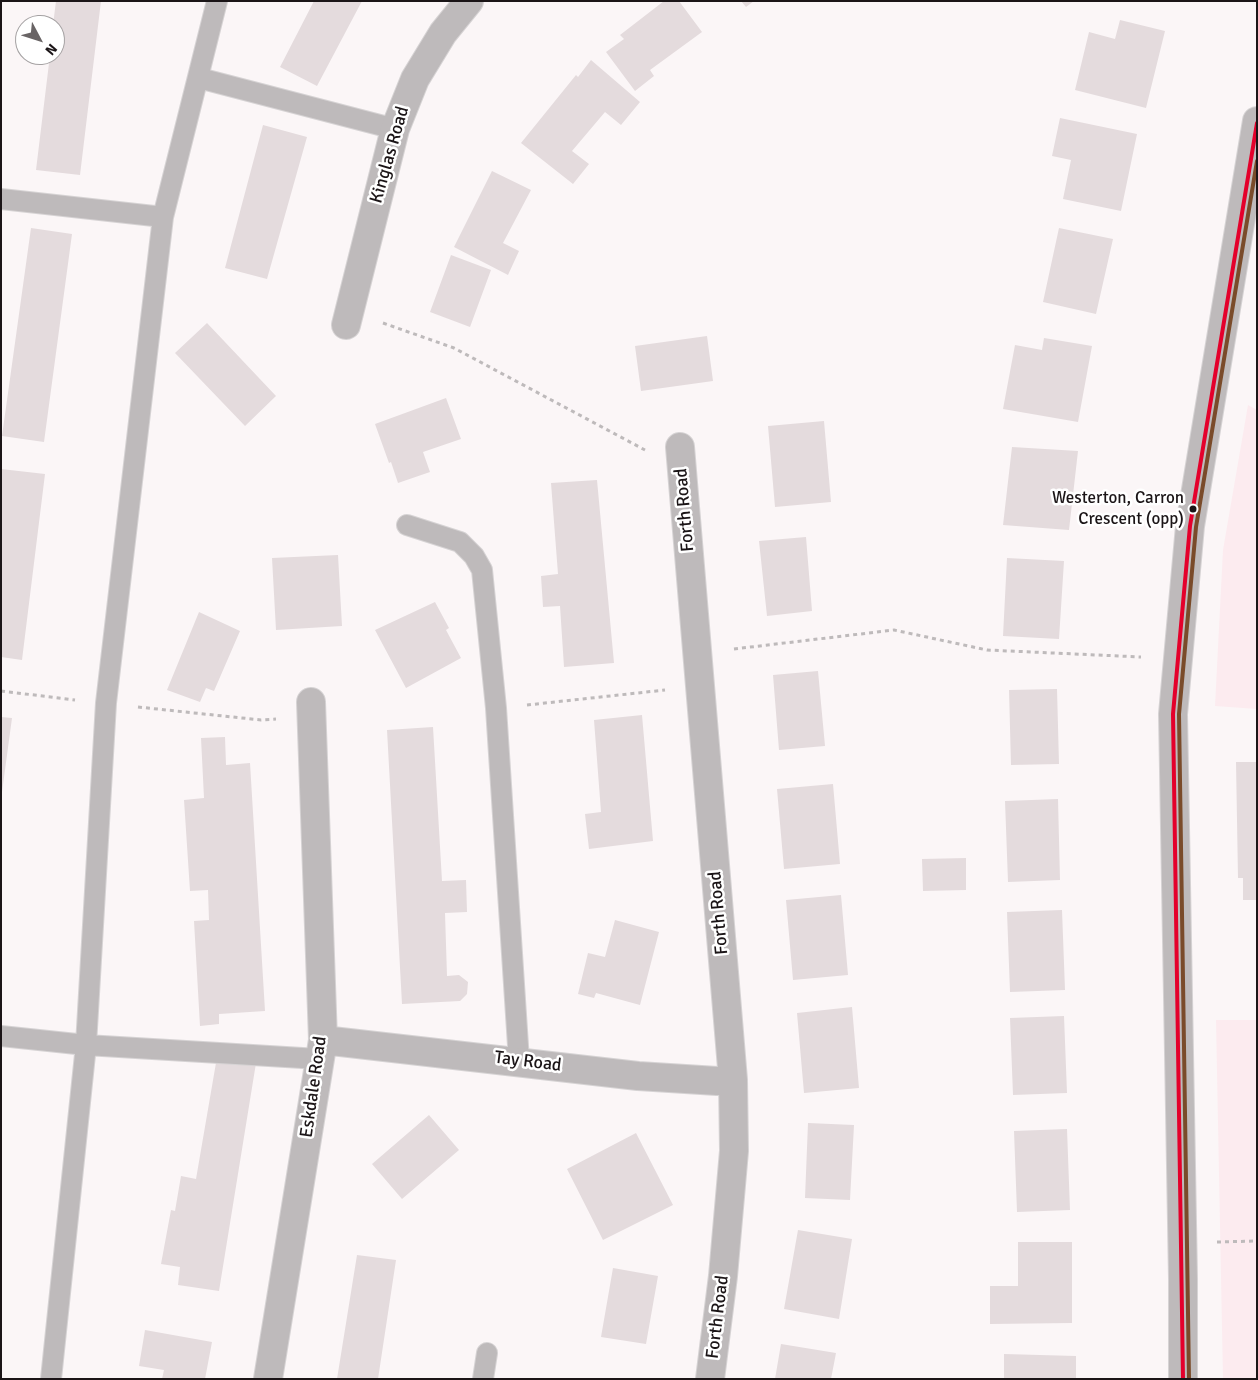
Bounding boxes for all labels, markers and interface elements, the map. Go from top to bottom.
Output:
north arrow [15,15,65,65]
text: N [41,40,61,59]
street label: Kinglas Road [366,104,414,206]
street label: Forth Road [671,467,699,553]
place label: Westerton, Carron Crescent (opp) [1052,489,1184,529]
marker: Westerton, Carron Crescent (opp) [1188,504,1198,514]
street label: Forth Road [705,870,733,956]
street label: Eskdale Road [296,1035,332,1139]
street label: Tay Road [493,1047,563,1077]
street label: Forth Road [702,1274,734,1360]

